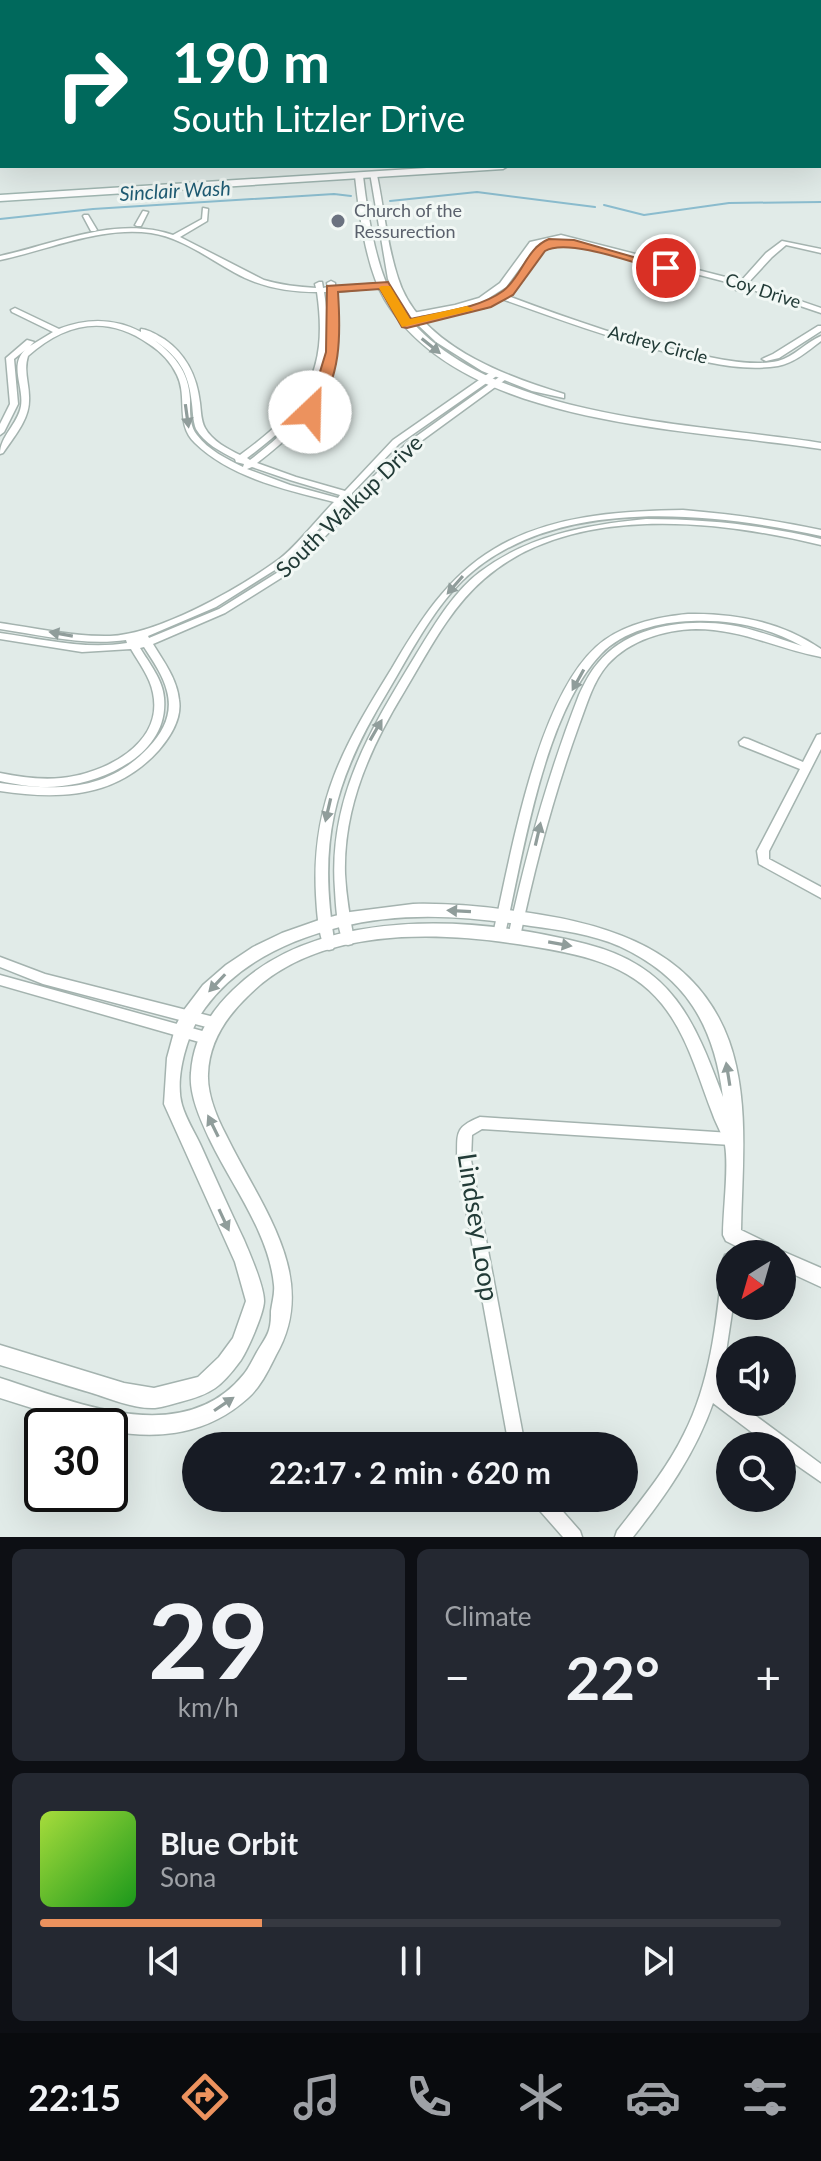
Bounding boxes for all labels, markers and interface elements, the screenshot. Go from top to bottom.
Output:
text: 190 m [172,28,330,95]
icon: right [40,32,144,136]
text: South Litzler Drive [172,96,465,140]
water label: Sinclair Wash [119,175,231,205]
place label: Church of the Ressurection [354,199,462,242]
marker: Church of the Ressurection [329,212,347,230]
pin [632,234,700,302]
icon: arrive [644,246,688,290]
street label: Coy Drive [723,268,804,313]
street label: Ardrey Circle [606,320,710,368]
one-way arrow [420,337,441,354]
position arrow [268,370,352,454]
one-way arrow [181,404,194,429]
street label: South Walkup Drive [270,429,428,583]
one-way arrow [447,576,465,595]
one-way arrow [49,627,74,639]
one-way arrow [571,669,585,691]
one-way arrow [369,719,383,741]
one-way arrow [321,797,334,822]
one-way arrow [532,821,545,846]
one-way arrow [447,904,472,917]
one-way arrow [548,939,573,951]
one-way arrow [208,973,227,992]
one-way arrow [721,1061,733,1086]
one-way arrow [206,1114,220,1138]
street label: Lindsey Loop [452,1151,506,1303]
one-way arrow [217,1208,231,1231]
north arrow [716,1240,796,1320]
map controls [716,1240,796,1512]
button: sound [716,1336,796,1416]
one-way arrow [213,1397,234,1412]
speed limit sign: 30 [24,1408,128,1512]
button: search [716,1432,796,1512]
text: 22:17 · 2 min · 620 m [269,1454,551,1490]
text: 29 [148,1576,269,1701]
text: Climate [445,1600,531,1632]
text: 22° [565,1641,660,1713]
text: − [445,1651,470,1703]
text: + [755,1651,781,1703]
text: km/h [178,1691,239,1723]
text: Blue Orbit [160,1825,298,1861]
text: Sona [160,1861,216,1893]
icon: previous [142,1939,186,1983]
icon: pause [389,1939,433,1983]
icon: next [636,1939,680,1983]
icon: directions [177,2069,233,2125]
icon: music [289,2069,345,2125]
icon: phone [401,2069,457,2125]
icon: climate [513,2069,569,2125]
icon: car [625,2069,681,2125]
icon: filters [737,2069,793,2125]
text: 22:15 [28,2075,121,2119]

